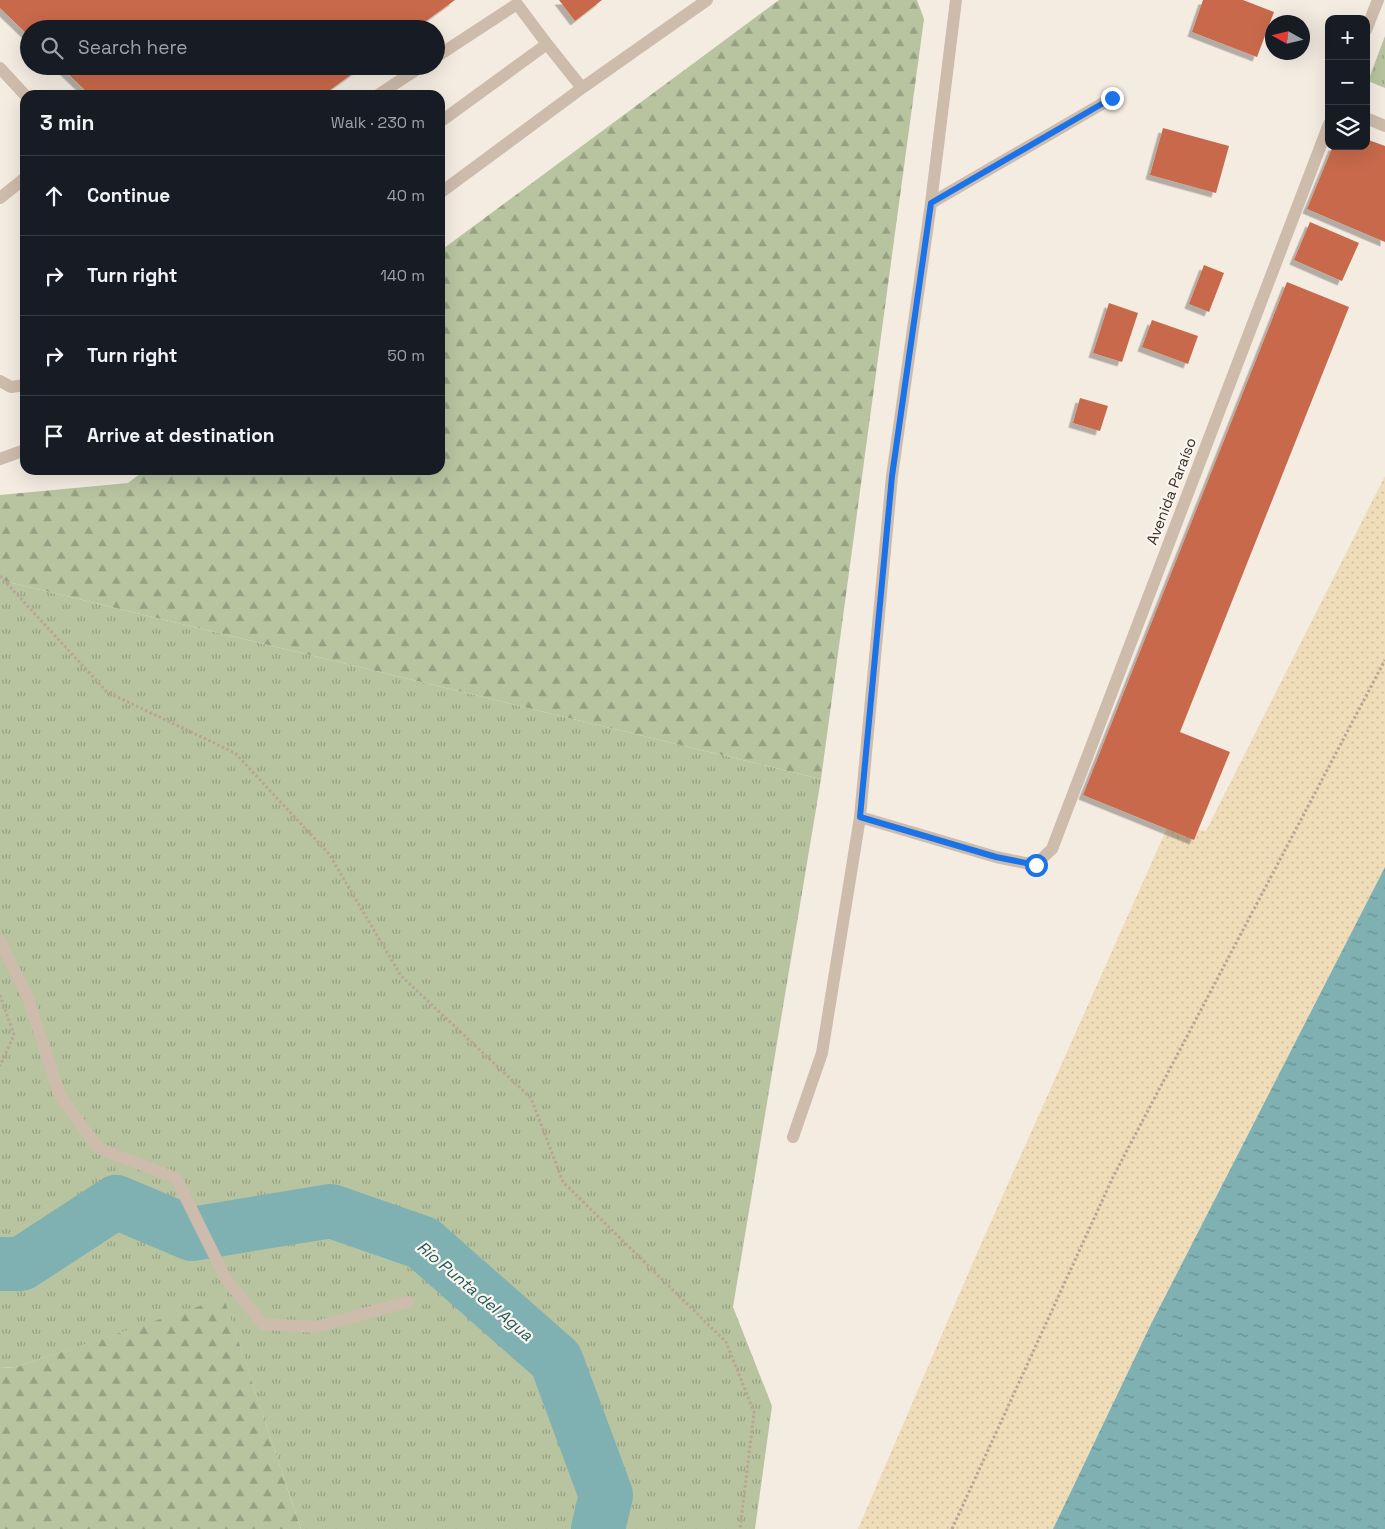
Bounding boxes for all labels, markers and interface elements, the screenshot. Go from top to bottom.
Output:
north arrow [1265,15,1310,60]
map controls [1325,15,1370,150]
button: + [1325,15,1370,60]
search box [20,20,445,75]
icon: search [38,34,66,62]
text: Search here [78,35,188,60]
button: − [1325,60,1370,105]
route end [1101,87,1124,110]
button: layers [1325,105,1370,150]
text: 3 min [40,109,95,136]
text: Walk · 230 m [331,112,425,133]
icon: ahead [40,182,68,210]
text: Continue [87,183,170,208]
text: 40 m [387,185,425,206]
icon: right [40,262,68,290]
text: Turn right [87,263,177,288]
text: 140 m [380,265,425,286]
icon: right [40,342,68,370]
text: Turn right [87,343,177,368]
text: 50 m [387,345,425,366]
icon: arrive [40,422,68,450]
text: Arrive at destination [87,423,275,448]
street label: Avenida Paraíso [1142,435,1200,547]
route start [1025,854,1048,877]
water label: Río Punta del Agua [413,1236,538,1346]

